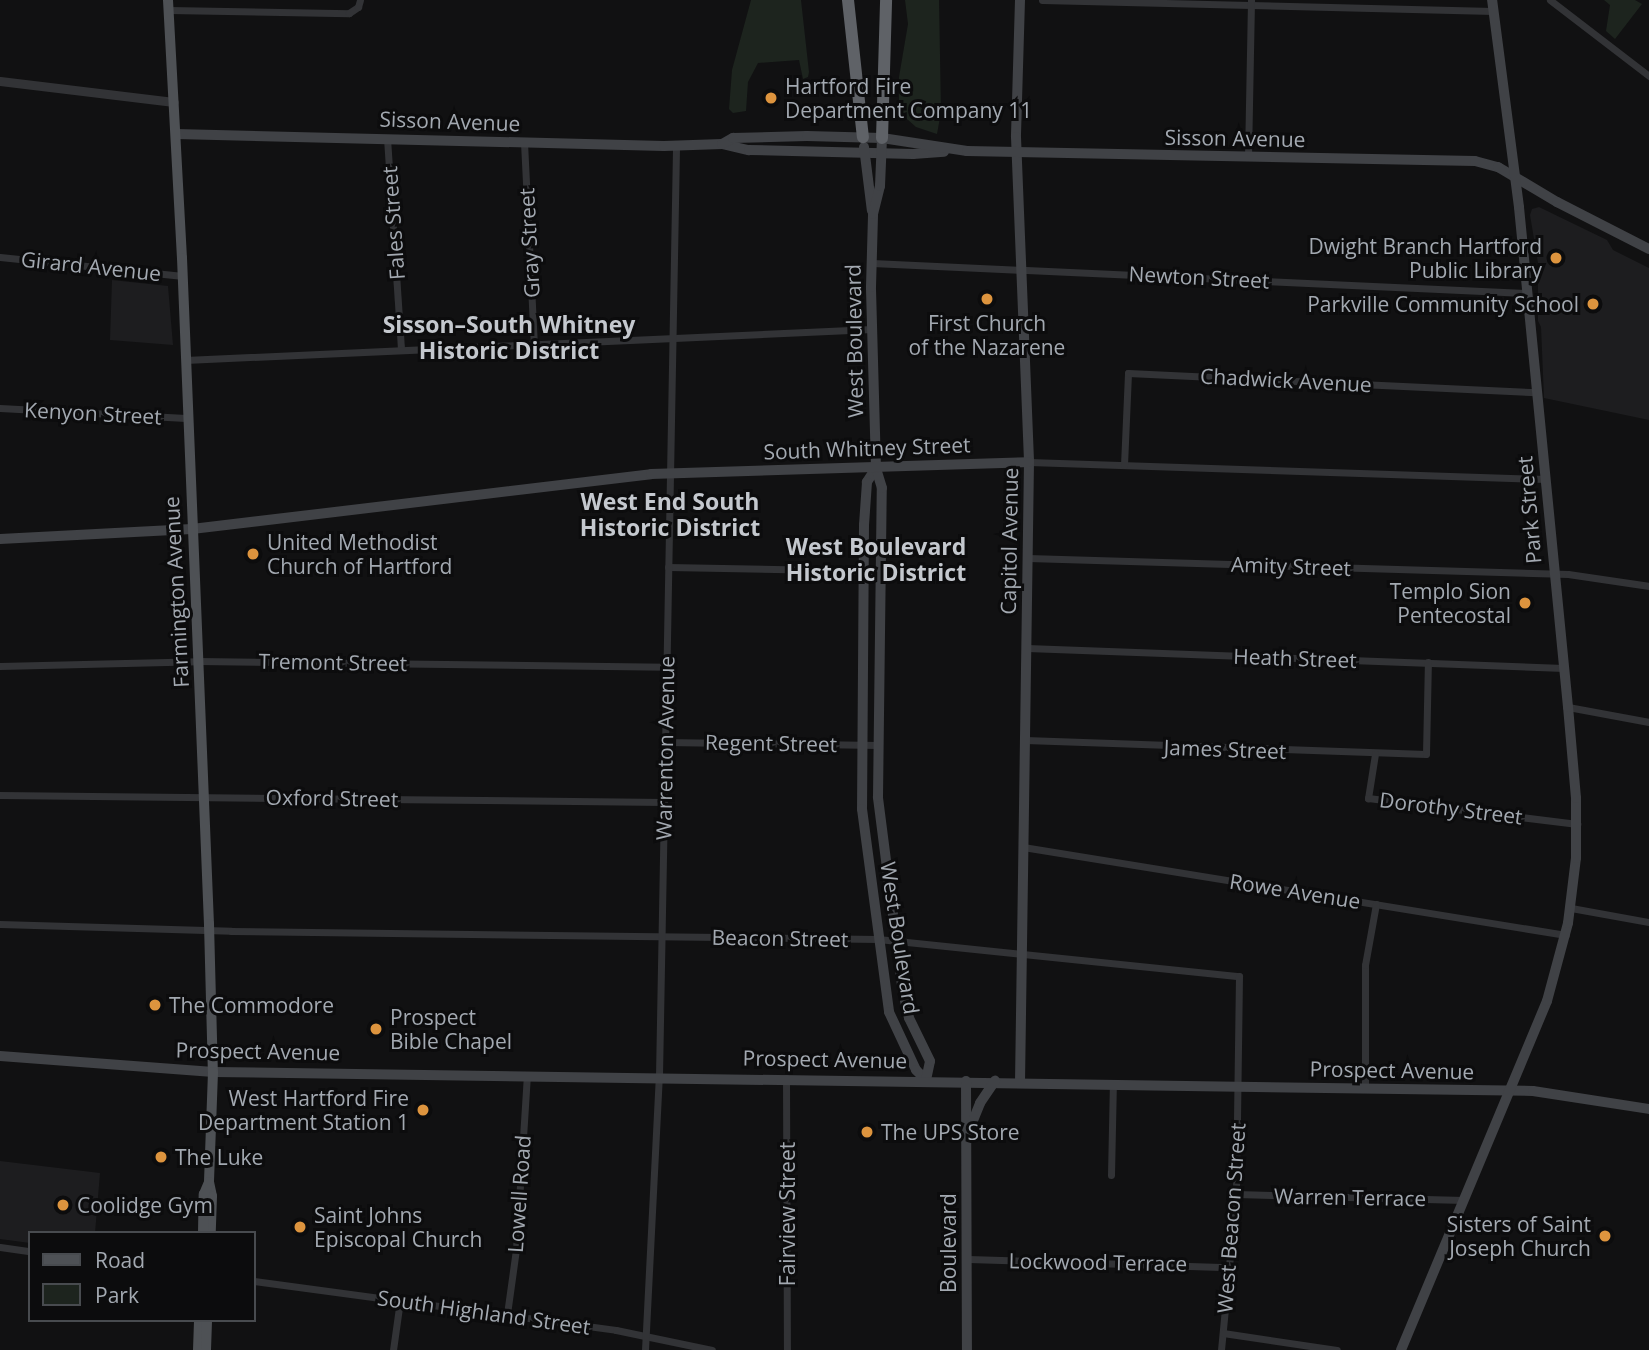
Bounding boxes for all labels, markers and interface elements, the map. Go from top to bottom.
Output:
place label: Hartford Fire Department Company 11 [785,73,1032,123]
marker: Hartford Fire Department Company 11 [763,90,779,106]
street label: Sisson Avenue [379,106,521,136]
street label: Sisson Avenue [1164,124,1306,152]
street label: Fales Street [376,165,410,281]
street label: Gray Street [514,187,544,299]
place label: Dwight Branch Hartford Public Library [1309,233,1542,283]
street label: Girard Avenue [20,246,162,286]
marker: Dwight Branch Hartford Public Library [1548,250,1564,266]
street label: Newton Street [1128,261,1270,293]
street label: West Boulevard [840,264,868,418]
marker: First Church of the Nazarene [979,291,995,307]
place label: Parkville Community School [1307,291,1579,317]
marker: Parkville Community School [1585,296,1601,312]
district label: Sisson–South Whitney Historic District [383,310,635,364]
place label: First Church of the Nazarene [909,310,1065,360]
street label: Chadwick Avenue [1200,363,1372,397]
street label: Kenyon Street [24,397,162,429]
street label: South Whitney Street [763,432,971,464]
street label: Park Street [1512,455,1546,565]
street label: Capitol Avenue [995,467,1023,615]
district label: West End South Historic District [580,487,760,541]
street label: Farmington Avenue [158,496,194,688]
place label: United Methodist Church of Hartford [267,529,452,579]
district label: West Boulevard Historic District [786,532,966,586]
marker: United Methodist Church of Hartford [245,546,261,562]
street label: Amity Street [1231,551,1351,581]
place label: Templo Sion Pentecostal [1390,578,1511,628]
marker: Templo Sion Pentecostal [1517,595,1533,611]
street label: Heath Street [1233,643,1357,673]
street label: Tremont Street [259,648,407,676]
street label: Warrenton Avenue [651,656,679,840]
street label: Regent Street [705,729,837,757]
street label: James Street [1163,734,1287,764]
street label: Oxford Street [266,784,398,812]
street label: Dorothy Street [1378,787,1524,829]
street label: West Boulevard [876,860,924,1016]
street label: Rowe Avenue [1228,868,1362,914]
street label: Beacon Street [711,924,849,952]
place label: The Commodore [169,992,334,1018]
marker: The Commodore [147,997,163,1013]
place label: Prospect Bible Chapel [390,1004,512,1054]
marker: Prospect Bible Chapel [368,1021,384,1037]
street label: Prospect Avenue [175,1037,341,1065]
street label: Prospect Avenue [742,1045,908,1073]
street label: Prospect Avenue [1309,1056,1475,1084]
place label: West Hartford Fire Department Station 1 [198,1085,409,1135]
marker: West Hartford Fire Department Station 1 [415,1102,431,1118]
place label: The UPS Store [881,1119,1020,1145]
street label: West Beacon Street [1212,1122,1250,1314]
marker: The UPS Store [859,1124,875,1140]
street label: Lowell Road [502,1134,536,1254]
street label: Fairview Street [774,1142,800,1286]
place label: The Luke [175,1144,263,1170]
marker: The Luke [153,1149,169,1165]
street label: Warren Terrace [1274,1183,1426,1211]
place label: Coolidge Gym [77,1192,213,1218]
street label: Boulevard [935,1193,961,1293]
marker: Coolidge Gym [55,1197,71,1213]
place label: Saint Johns Episcopal Church [314,1202,482,1252]
place label: Sisters of Saint Joseph Church [1447,1211,1591,1261]
marker: Saint Johns Episcopal Church [292,1219,308,1235]
marker: Sisters of Saint Joseph Church [1597,1228,1613,1244]
legend [28,1231,256,1322]
text: Road [95,1246,145,1274]
street label: Lockwood Terrace [1009,1248,1187,1276]
text: Park [95,1281,139,1309]
street label: South Highland Street [376,1285,592,1339]

